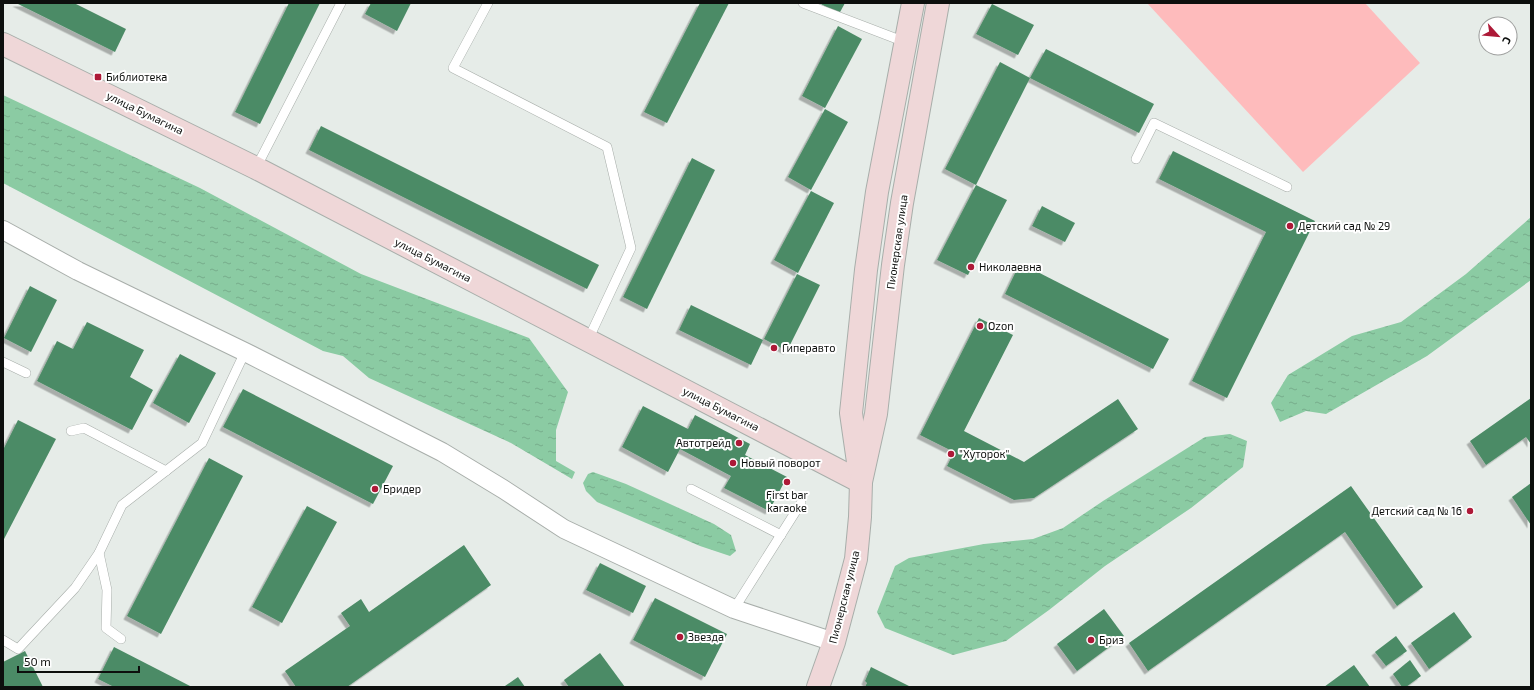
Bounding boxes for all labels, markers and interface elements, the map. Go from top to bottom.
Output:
north arrow [1478,16,1518,56]
text: С [1500,35,1515,47]
place label: Библиотека [106,70,167,83]
marker: Библиотека [93,72,103,82]
street label: улица Бумагина [104,88,186,138]
street label: Пионерская улица [883,194,911,290]
place label: Детский сад № 29 [1298,219,1390,232]
marker: Детский сад № 29 [1285,221,1295,231]
street label: улица Бумагина [392,235,474,285]
place label: Николаевна [979,260,1042,273]
marker: Николаевна [966,262,976,272]
place label: Ozon [988,319,1014,332]
marker: Ozon [975,321,985,331]
place label: Гиперавто [782,341,835,354]
marker: Гиперавто [769,343,779,353]
street label: улица Бумагина [680,384,762,434]
place label: Автотрейд [676,436,732,449]
marker: Автотрейд [734,438,744,448]
place label: "Хуторок" [959,447,1009,461]
marker: "Хуторок" [946,449,956,459]
place label: Новый поворот [741,456,821,469]
marker: Новый поворот [728,458,738,468]
marker: First bar karaoke [782,477,792,487]
place label: Бридер [383,482,421,495]
marker: Бридер [370,484,380,494]
place label: First bar karaoke [766,488,809,514]
place label: Детский сад № 16 [1371,504,1462,517]
marker: Детский сад № 16 [1465,506,1475,516]
street label: Пионерская улица [826,549,862,645]
place label: Звезда [688,630,724,643]
marker: Звезда [675,632,685,642]
place label: Бриз [1099,633,1124,646]
marker: Бриз [1086,635,1096,645]
scale bar [18,648,139,674]
text: 50 m [24,654,51,668]

